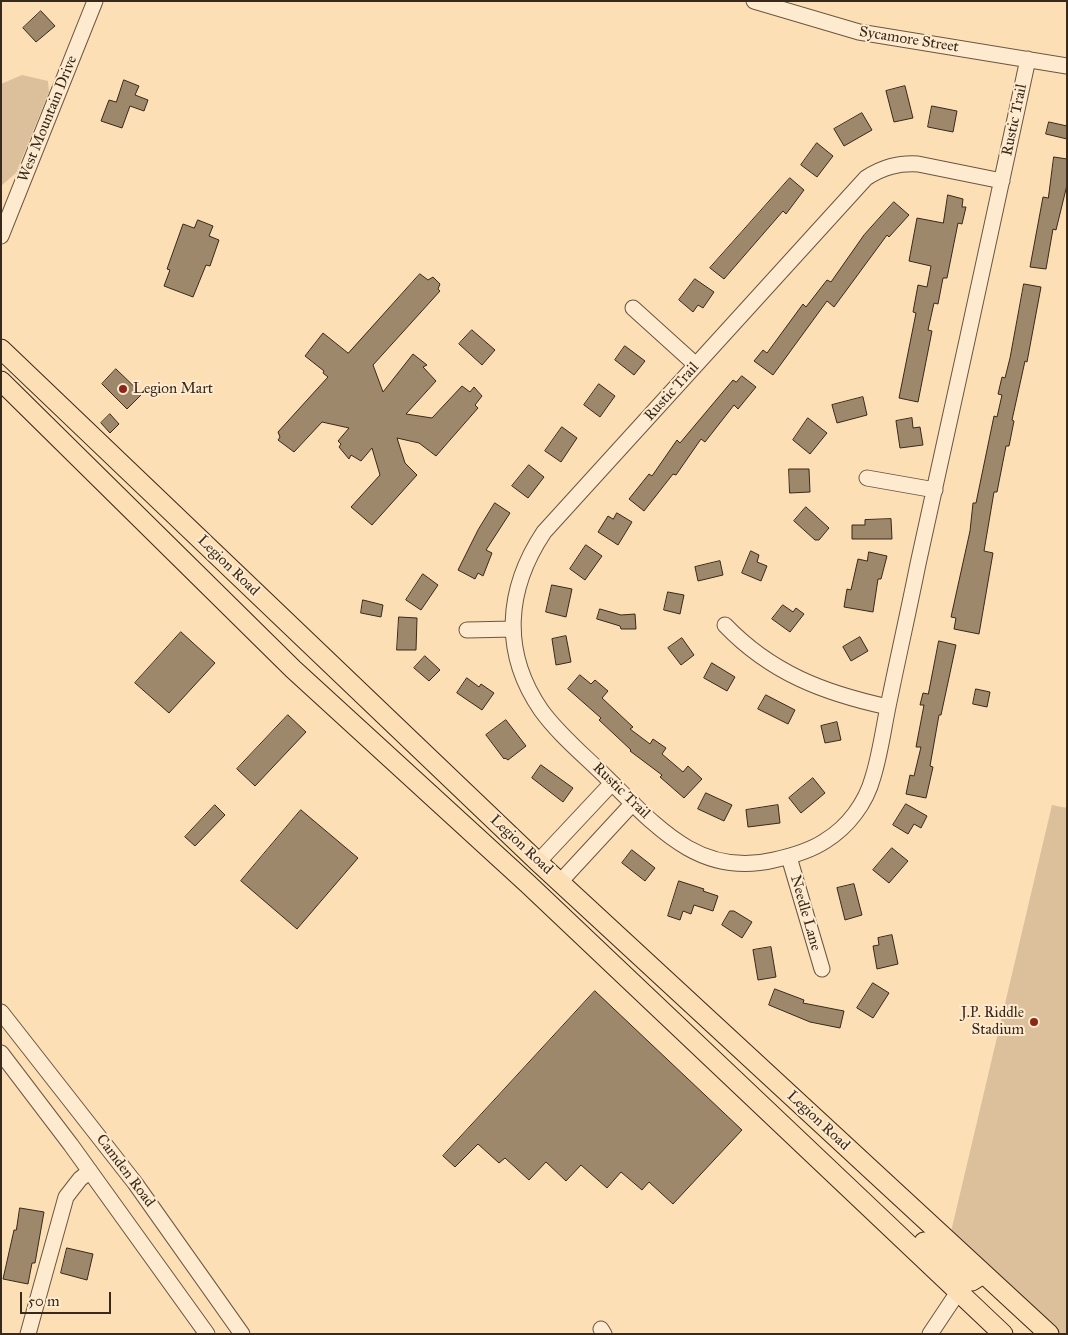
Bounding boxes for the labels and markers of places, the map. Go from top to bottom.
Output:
place label: Legion Mart [133,380,213,398]
marker: Legion Mart [117,383,129,395]
place label: J.P. Riddle Stadium [961,1004,1024,1039]
marker: J.P. Riddle Stadium [1028,1016,1040,1028]

